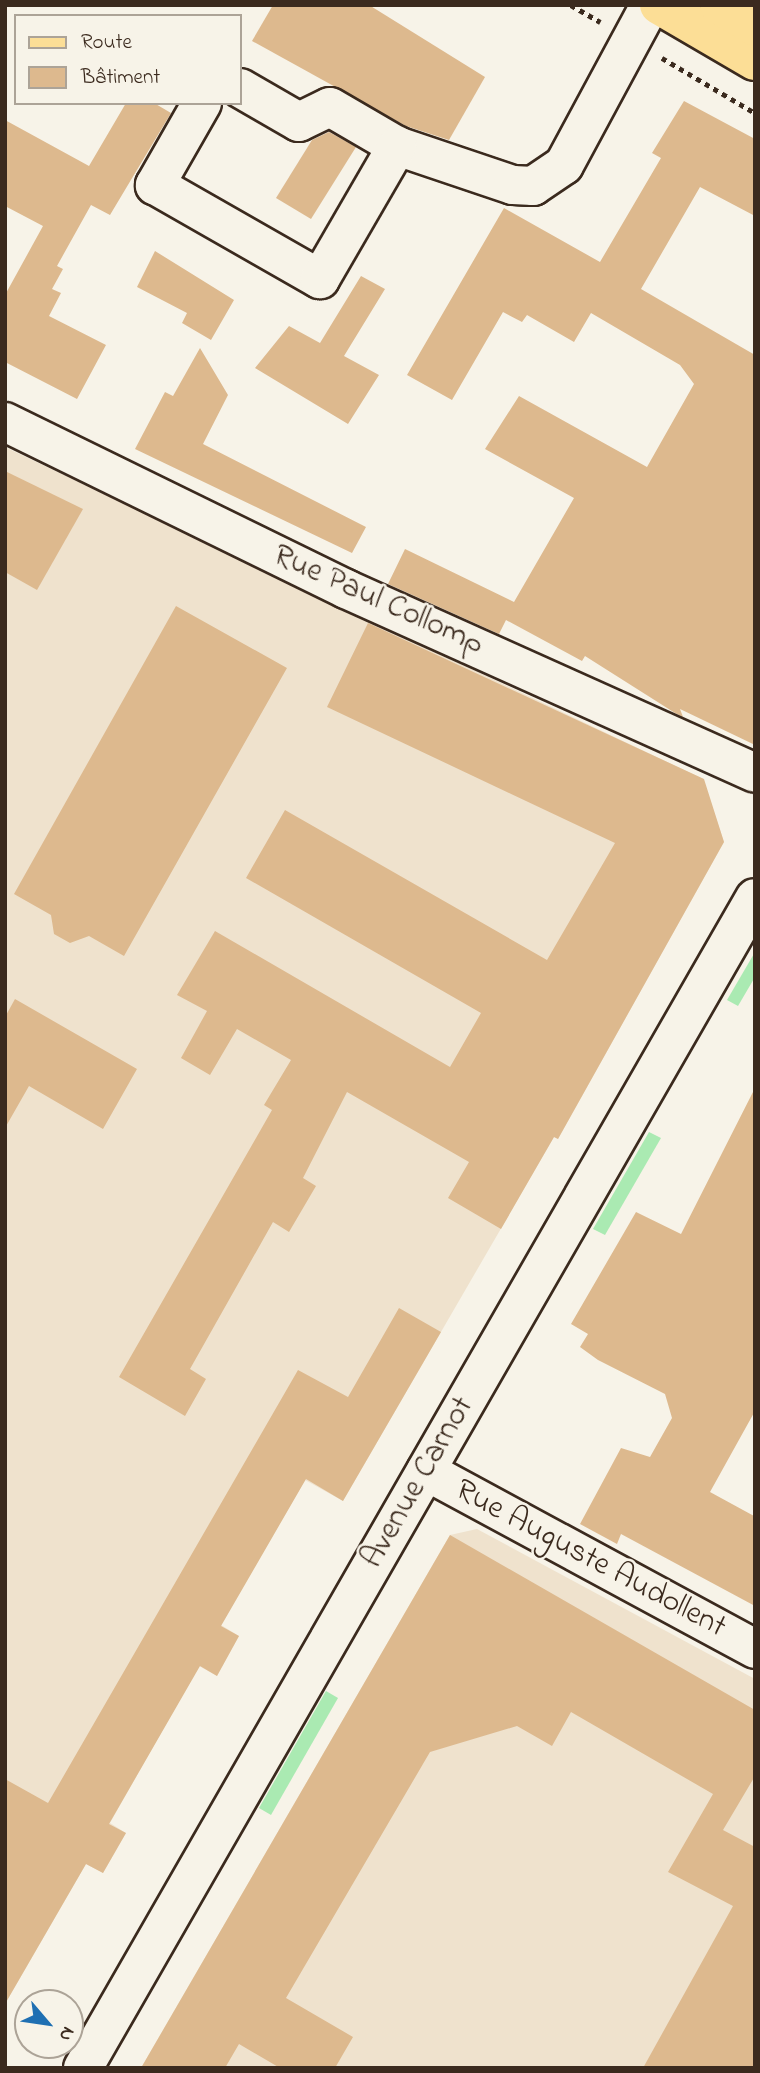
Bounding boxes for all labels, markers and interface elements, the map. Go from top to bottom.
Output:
legend [14,14,242,105]
text: Route [81,28,132,58]
text: Bâtiment [81,63,160,93]
street label: Rue Paul Collomp [267,537,489,665]
street label: Avenue Carnot [354,1390,484,1576]
street label: Rue Auguste Audollent [448,1472,732,1648]
north arrow [14,1989,84,2059]
text: N [51,2021,81,2046]

